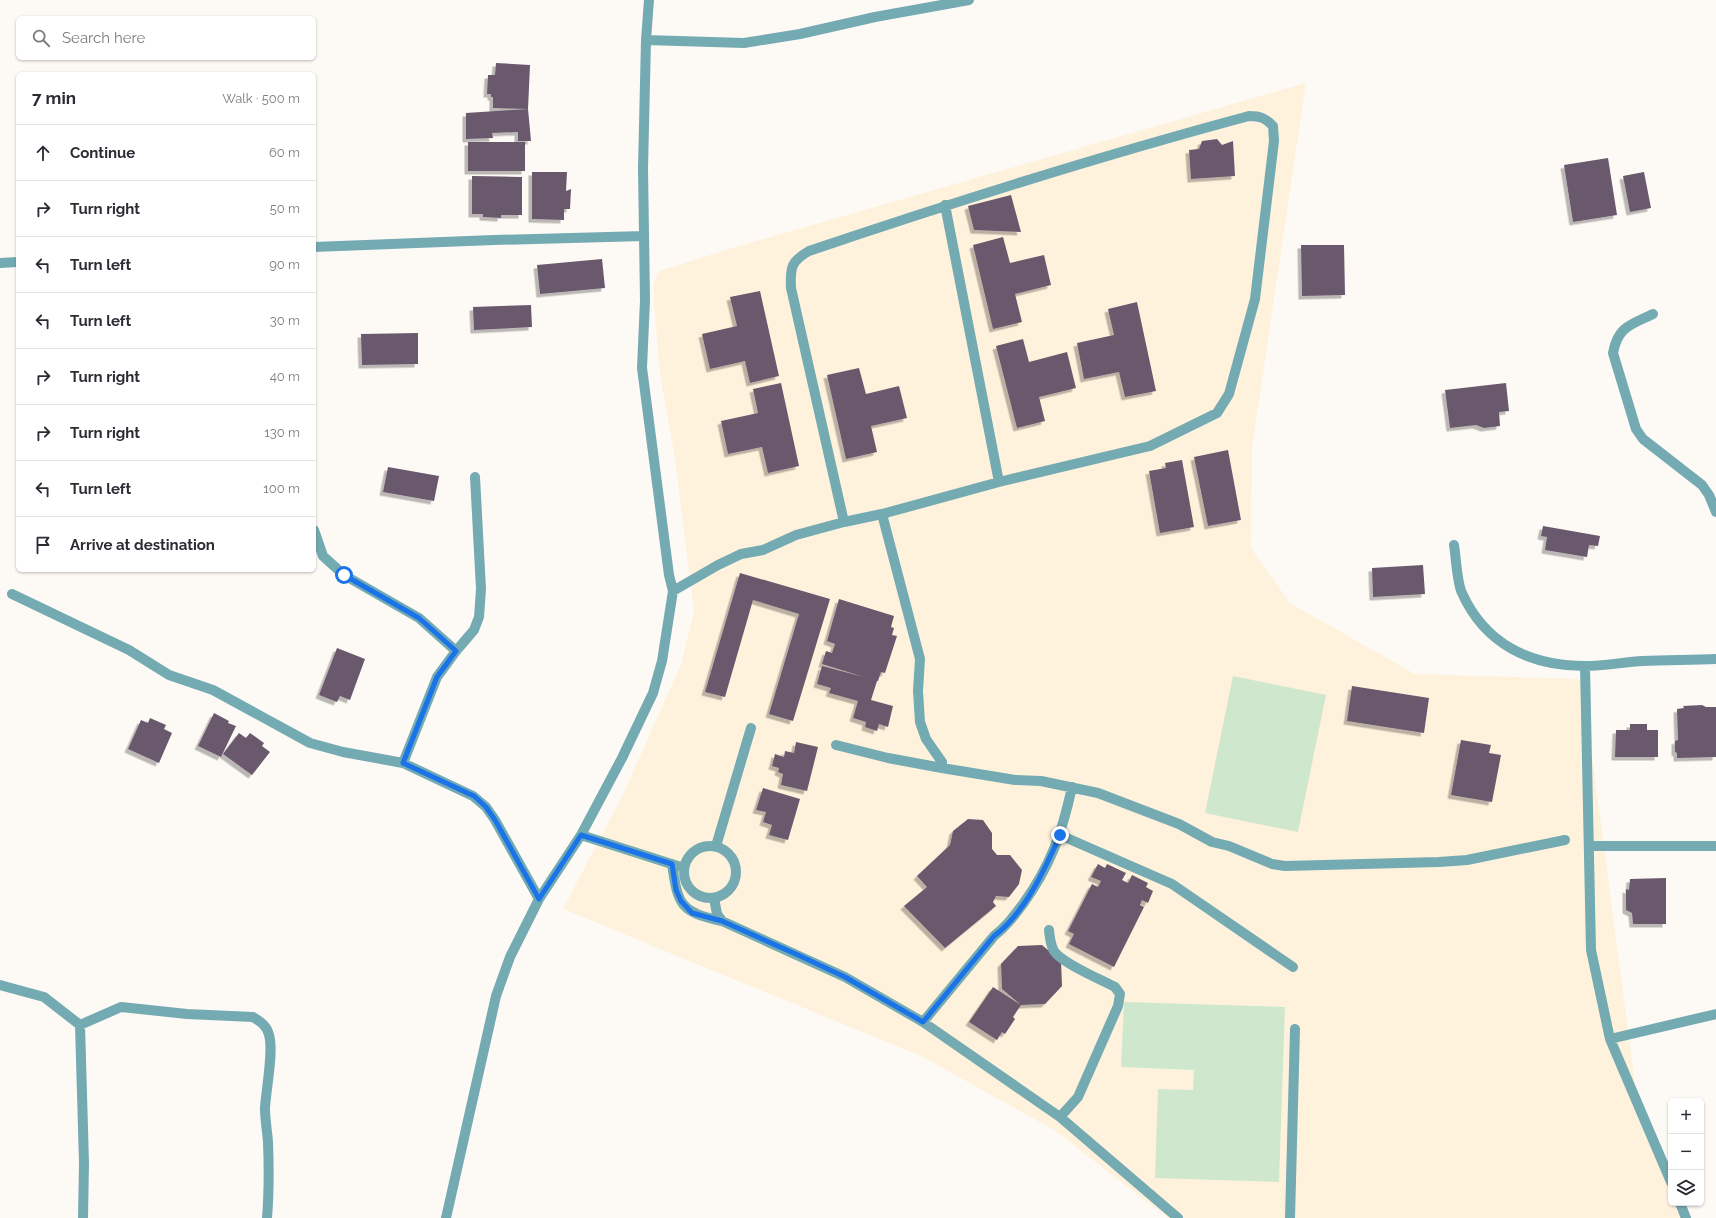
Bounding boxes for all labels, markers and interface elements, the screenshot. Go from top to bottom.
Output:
search box [16,16,316,60]
icon: search [30,27,52,49]
text: Search here [62,29,145,47]
text: 7 min [32,88,76,108]
text: Walk · 500 m [222,91,300,106]
icon: ahead [32,142,54,164]
text: Continue [70,144,135,162]
text: 60 m [269,145,300,160]
icon: right [32,198,54,220]
text: Turn right [70,200,140,218]
text: 50 m [270,201,300,216]
icon: left [32,254,54,276]
text: Turn left [70,256,131,274]
text: 90 m [269,257,300,272]
icon: left [32,310,54,332]
text: Turn left [70,312,131,330]
text: 30 m [270,313,300,328]
icon: right [32,366,54,388]
text: Turn right [70,368,140,386]
text: 40 m [270,369,300,384]
icon: right [32,422,54,444]
text: Turn right [70,424,140,442]
text: 130 m [264,425,300,440]
icon: left [32,478,54,500]
text: Turn left [70,480,131,498]
text: 100 m [263,481,300,496]
icon: arrive [32,534,54,556]
text: Arrive at destination [70,536,215,554]
route start [335,566,353,584]
route end [1051,826,1069,844]
map controls [1668,1098,1704,1206]
button: + [1668,1098,1704,1134]
button: − [1668,1134,1704,1170]
button: layers [1668,1170,1704,1206]

